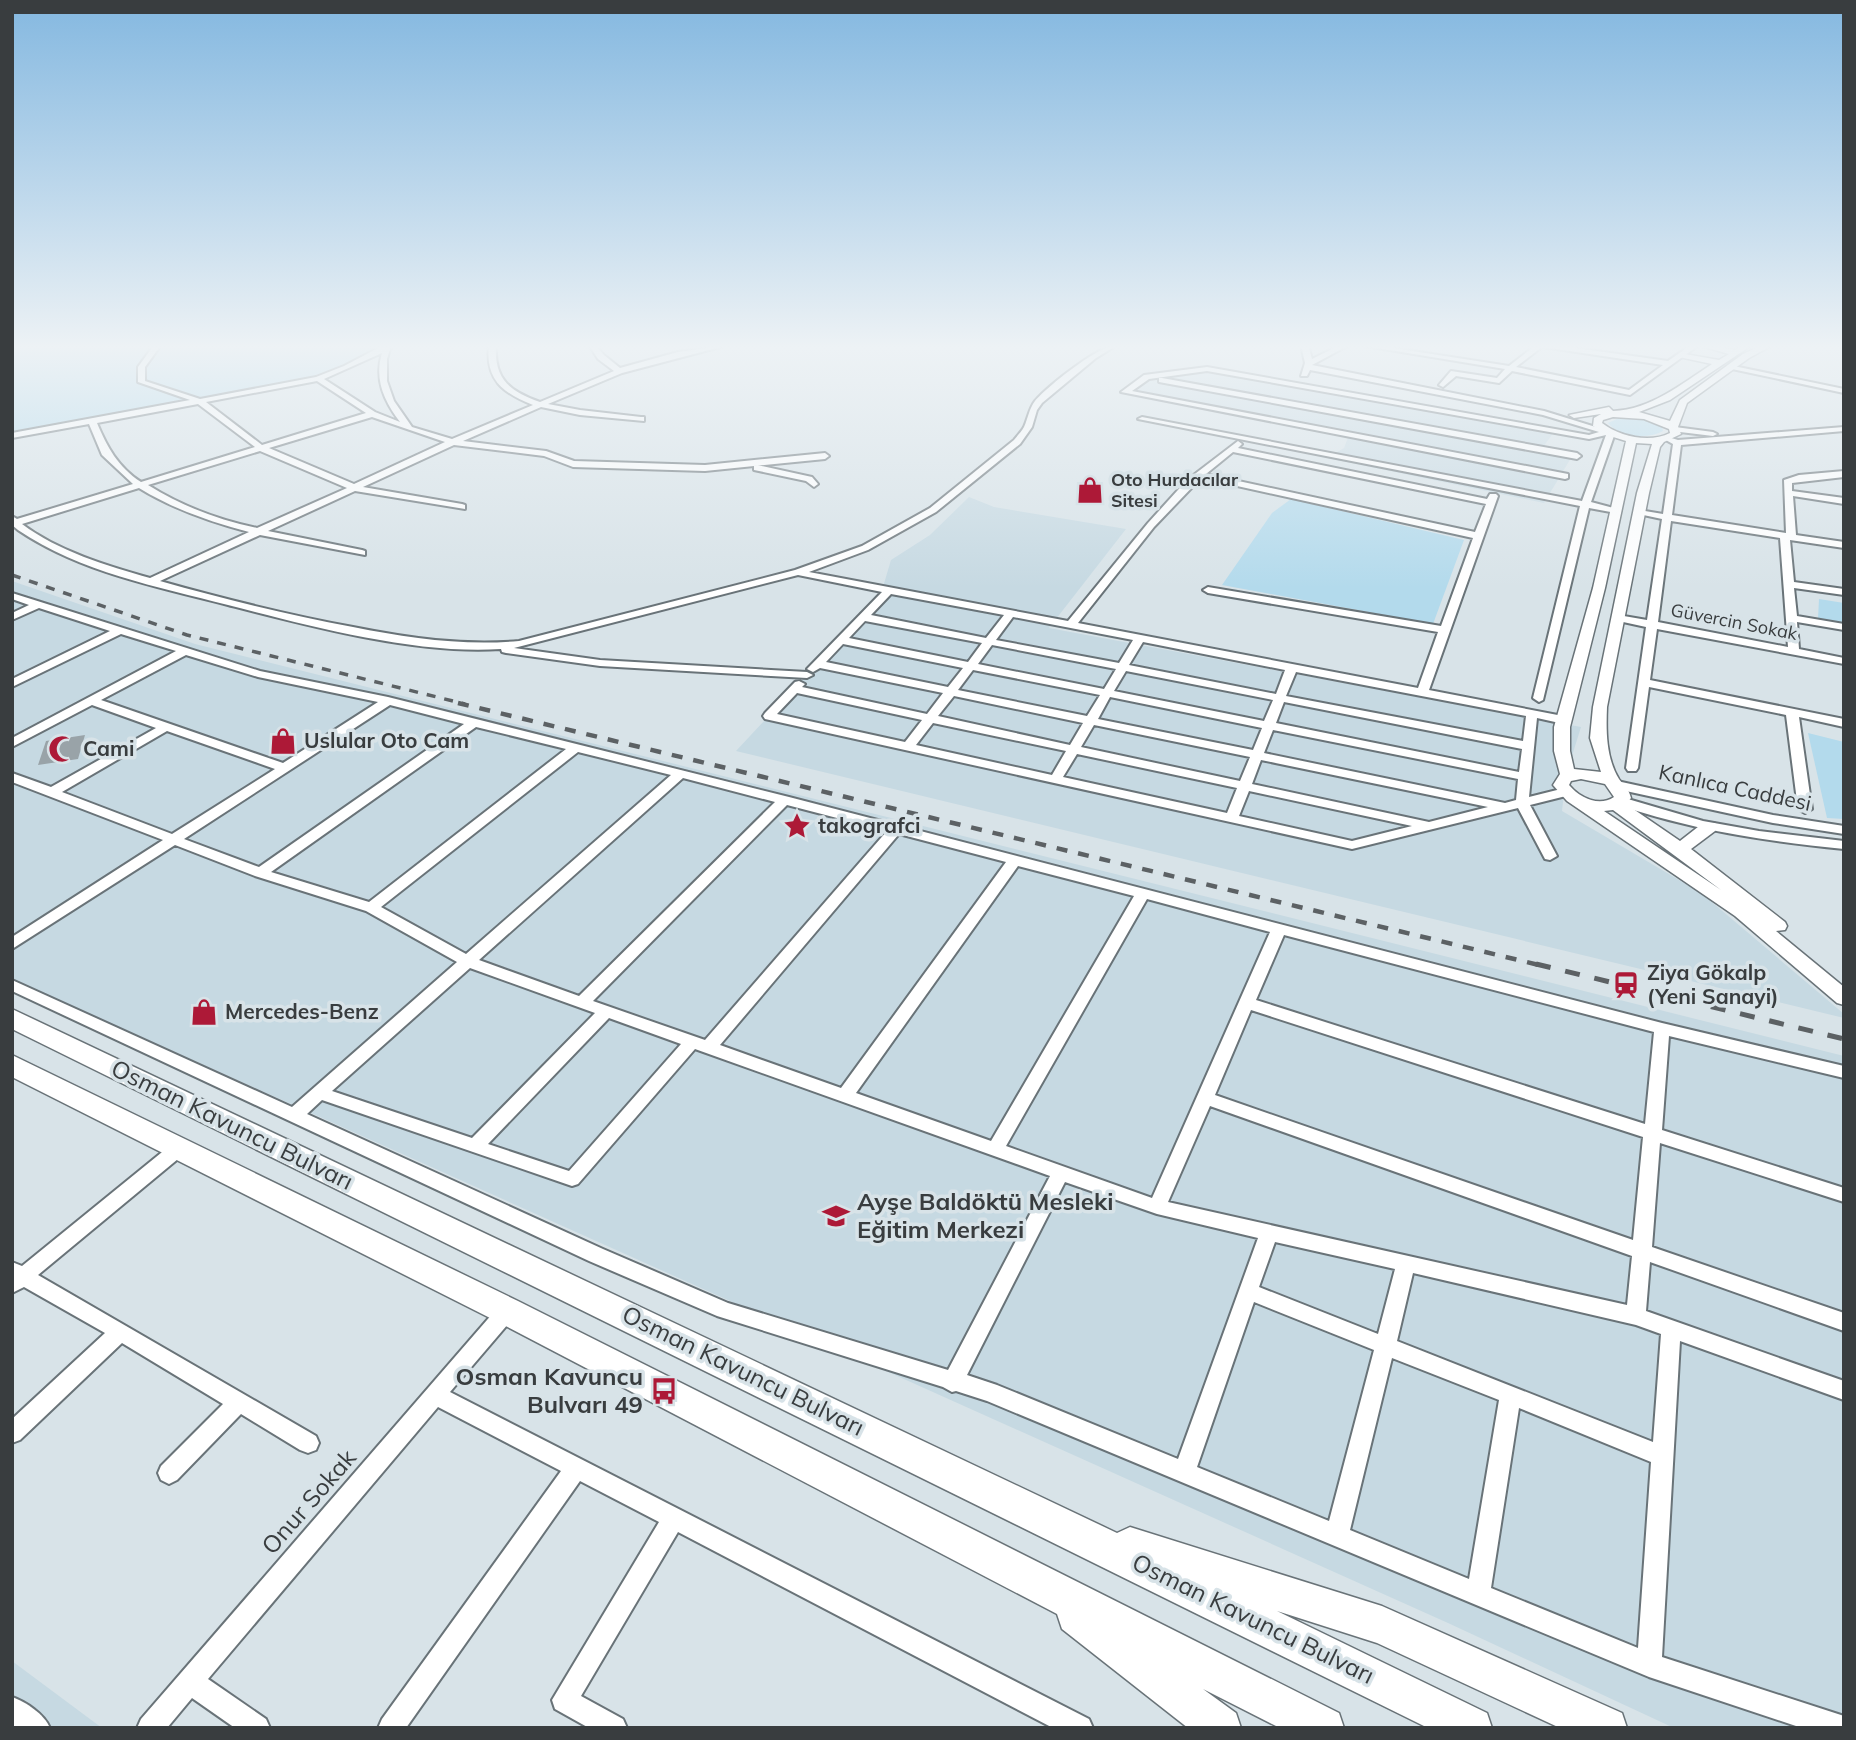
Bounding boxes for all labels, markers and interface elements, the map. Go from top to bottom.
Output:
place label: Oto Hurdacılar Sitesi [1111,468,1239,512]
shop icon: Oto Hurdacılar Sitesi [1075,475,1105,505]
street label: Güvercin Sokak [1669,598,1800,645]
shop icon: Uslular Oto Cam [268,726,298,756]
place label: Uslular Oto Cam [304,727,469,753]
mosque icon: Cami [47,734,77,764]
place label: Cami [83,735,134,761]
street label: Kanlıca Caddesi [1657,758,1814,816]
place icon: takografci [782,811,812,841]
place label: takografci [818,812,921,838]
place label: Ziya Gökalp (Yeni Sanayi) [1647,959,1779,1009]
station icon: Ziya Gökalp (Yeni Sanayi) [1611,970,1641,1000]
shop icon: Mercedes-Benz [189,997,219,1027]
place label: Mercedes-Benz [225,998,379,1024]
street label: Osman Kavuncu Bulvarı [107,1052,358,1196]
place label: Ayşe Baldöktü Mesleki Eğitim Merkezi [857,1186,1114,1244]
school or university icon: Ayşe Baldöktü Mesleki Eğitim Merkezi [821,1201,851,1231]
street label: Osman Kavuncu Bulvarı [618,1298,869,1442]
place label: Osman Kavuncu Bulvarı 49 [456,1361,643,1419]
bus stop icon: Osman Kavuncu Bulvarı 49 [649,1376,679,1406]
street label: Onur Sokak [255,1442,362,1560]
street label: Osman Kavuncu Bulvarı [1128,1546,1379,1690]

